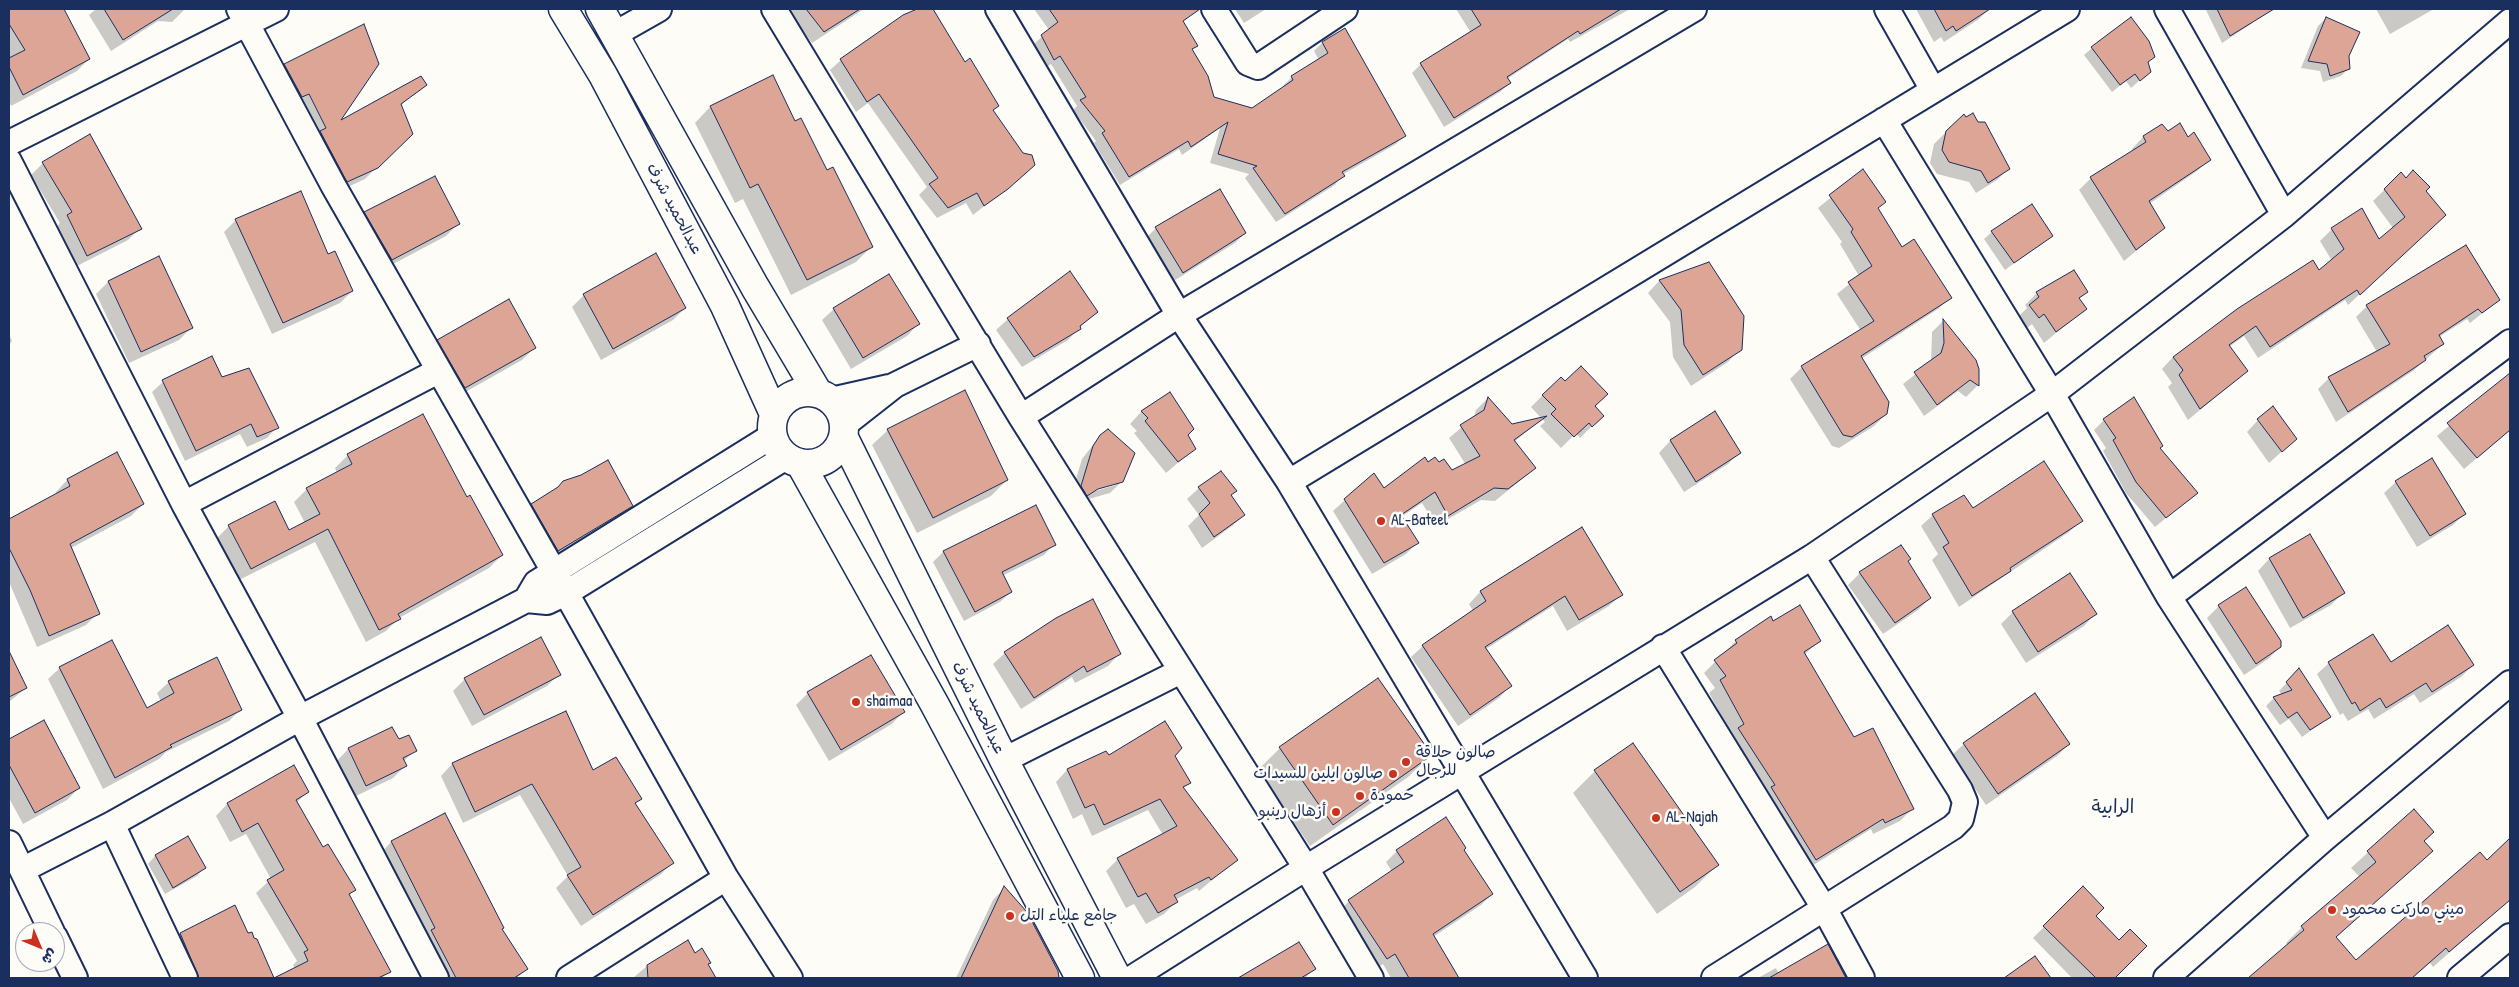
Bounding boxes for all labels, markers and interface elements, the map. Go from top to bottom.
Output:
street label: عبدالحميد شرف [642,160,706,258]
place label: AL-Bateel [1391,511,1448,531]
marker: AL-Bateel [1375,515,1387,527]
street label: عبدالحميد شرف [947,659,1009,757]
place label: shaimaa [866,692,912,712]
marker: shaimaa [850,696,862,708]
place label: صالون حلاقة للرجال [1416,743,1495,781]
marker: صالون حلاقة للرجال [1400,756,1412,768]
place label: صالون ايلين للسيدات [1253,764,1383,784]
marker: صالون ايلين للسيدات [1387,768,1399,780]
place label: حمودة [1370,786,1414,806]
marker: حمودة [1354,790,1366,802]
district label: الرابية [2092,797,2134,819]
place label: أزهال رينبو [1258,802,1326,822]
marker: أزهال رينبو [1330,806,1342,818]
place label: AL-Najah [1666,808,1718,828]
marker: AL-Najah [1650,812,1662,824]
place label: ميني ماركت محمود [2342,900,2464,920]
marker: ميني ماركت محمود [2326,904,2338,916]
place label: جامع علياء التل [1020,906,1117,926]
marker: جامع علياء التل [1004,910,1016,922]
north arrow [15,922,65,972]
text: ش [38,945,62,969]

